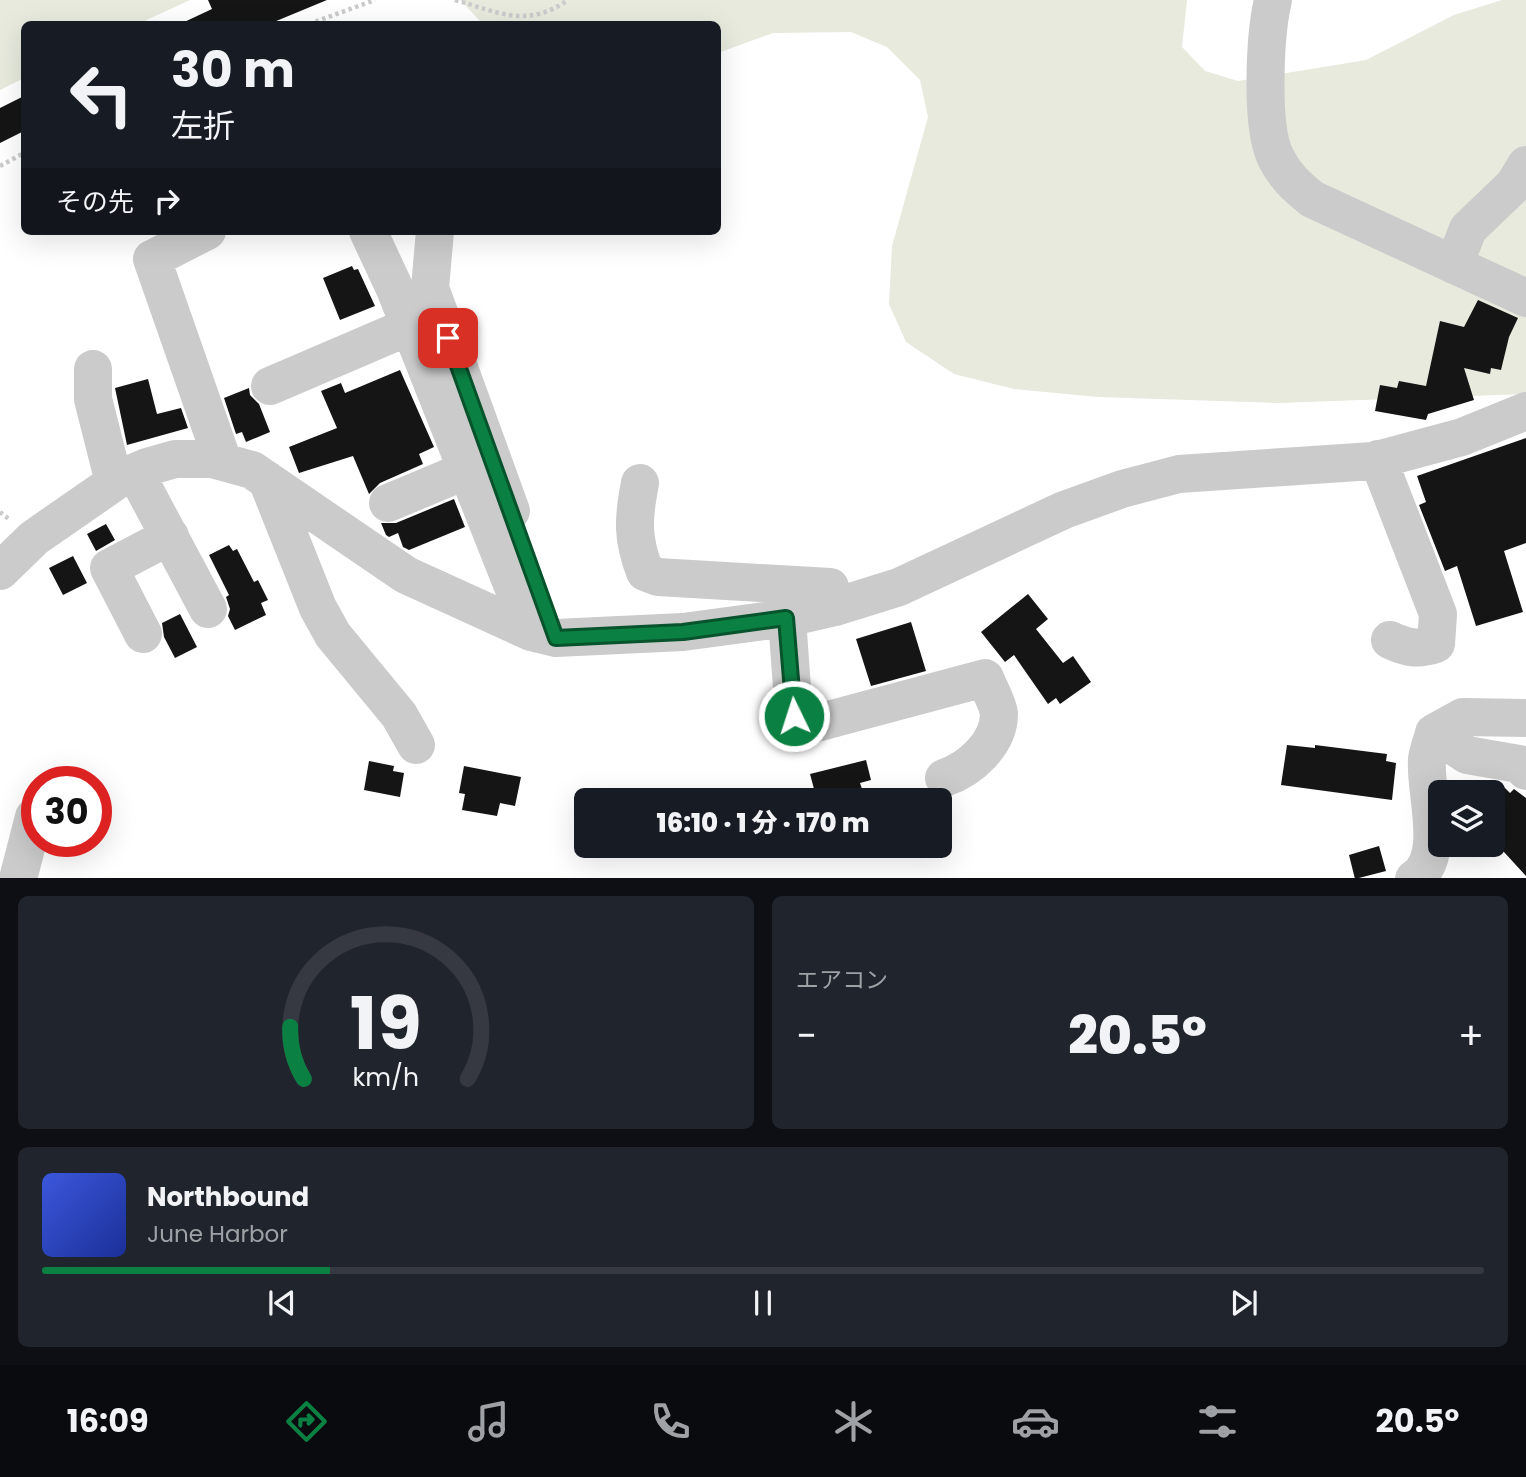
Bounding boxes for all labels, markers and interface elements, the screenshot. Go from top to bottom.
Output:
text: 30 m [171,36,295,104]
icon: left [56,49,147,140]
text: 左折 [171,103,235,148]
icon: right [148,182,186,220]
text: その先 [56,184,134,220]
pin [418,308,478,368]
icon: arrive [429,319,467,357]
position arrow [757,679,831,753]
speed limit sign: 30 [21,766,112,857]
map controls [1428,780,1505,857]
button: layers [1428,780,1505,857]
text: 16:10 · 1 分 · 170 m [657,805,869,841]
text: エアコン [796,964,888,996]
text: 19 [350,973,422,1074]
text: 20.5° [1068,999,1207,1072]
text: − [796,1009,817,1062]
text: + [1458,1009,1484,1062]
text: km/h [353,1059,419,1094]
text: Northbound [147,1179,309,1215]
text: June Harbor [147,1218,288,1250]
icon: previous [263,1284,301,1322]
icon: pause [744,1284,782,1322]
icon: next [1225,1284,1263,1322]
icon: directions [282,1397,331,1446]
icon: music [464,1397,513,1446]
icon: phone [646,1397,695,1446]
icon: climate [829,1397,878,1446]
icon: car [1011,1397,1060,1446]
icon: filters [1193,1397,1242,1446]
text: 16:09 [67,1398,149,1443]
text: 20.5° [1376,1398,1459,1443]

